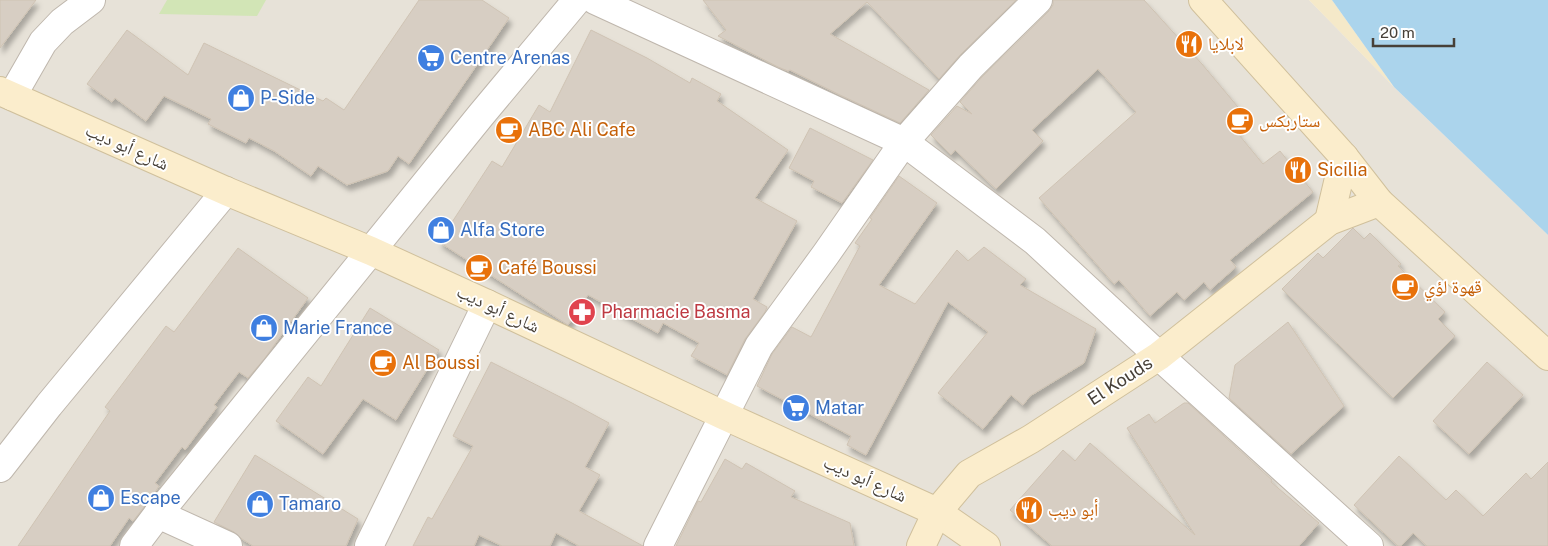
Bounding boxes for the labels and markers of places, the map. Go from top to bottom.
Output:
restaurant icon: لابلايا [1174,29,1204,59]
place label: لابلايا [1208,33,1244,55]
supermarket icon: Centre Arenas [416,43,446,73]
place label: Centre Arenas [450,47,570,68]
shop icon: P-Side [226,83,256,113]
place label: P-Side [260,87,315,108]
cafe icon: ستاربكس [1225,106,1255,136]
place label: ستاربكس [1259,110,1320,132]
cafe icon: ABC Ali Cafe [494,115,524,145]
place label: ABC Ali Cafe [528,119,636,140]
restaurant icon: Sicilia [1283,155,1313,185]
place label: Sicilia [1317,159,1368,180]
shop icon: Alfa Store [426,215,456,245]
place label: Alfa Store [460,219,545,240]
cafe icon: Café Boussi [464,253,494,283]
place label: Café Boussi [498,257,597,278]
cafe icon: قهوة لؤي [1390,272,1420,302]
place label: قهوة لؤي [1424,276,1482,302]
pharmacy icon: Pharmacie Basma [567,297,597,327]
place label: Pharmacie Basma [601,301,750,322]
shop icon: Marie France [249,313,279,343]
place label: Marie France [283,317,392,338]
cafe icon: Al Boussi [368,348,398,378]
place label: Al Boussi [402,352,480,373]
supermarket icon: Matar [781,393,811,423]
place label: Matar [815,397,864,418]
shop icon: Escape [86,483,116,513]
place label: Escape [120,487,181,508]
shop icon: Tamaro [245,489,275,519]
place label: Tamaro [279,493,341,514]
restaurant icon: أبو ديب [1014,495,1044,525]
place label: أبو ديب [1048,499,1098,521]

